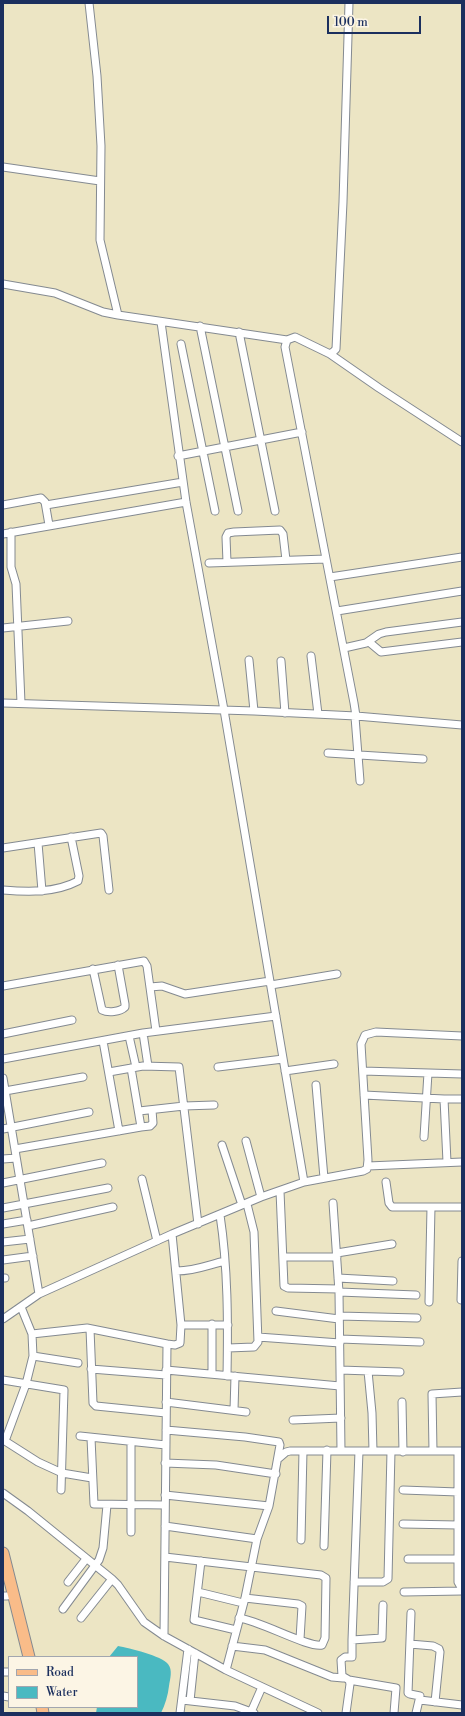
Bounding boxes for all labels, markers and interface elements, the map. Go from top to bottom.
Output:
scale bar [329,8,423,34]
text: 100 m [334,15,368,30]
legend [8,1656,138,1708]
text: Road [46,1665,74,1680]
text: Water [46,1685,78,1700]

